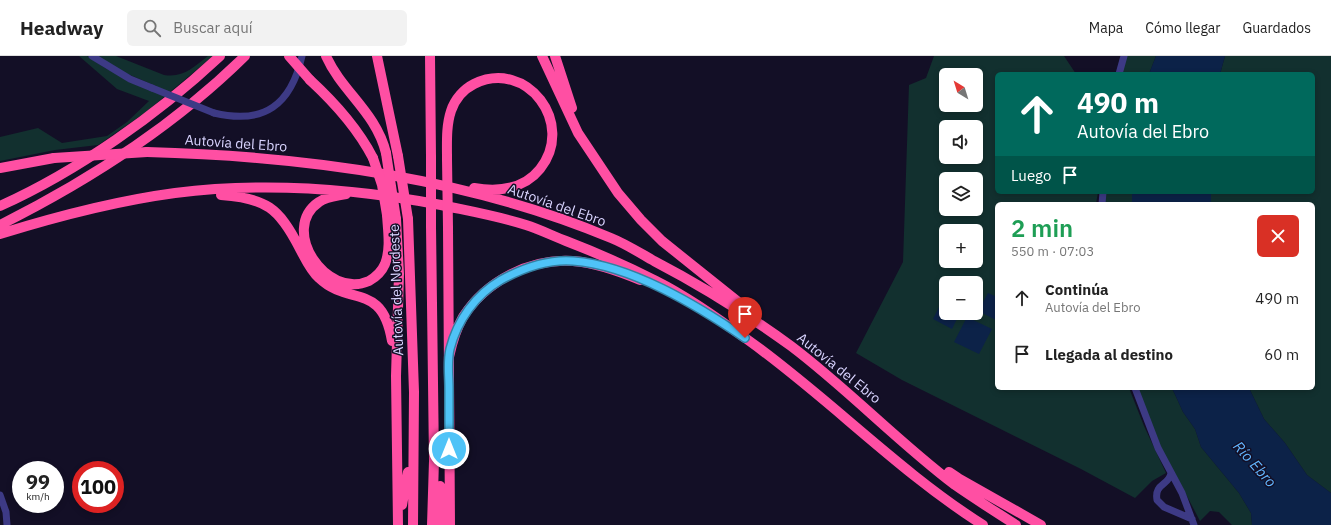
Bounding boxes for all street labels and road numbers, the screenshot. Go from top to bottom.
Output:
street label: Autovía del Ebro [184,130,288,156]
street label: Autovía del Ebro [505,180,609,230]
street label: Autovía del Nordeste [385,224,407,356]
street label: Autovía del Ebro [793,329,885,407]

